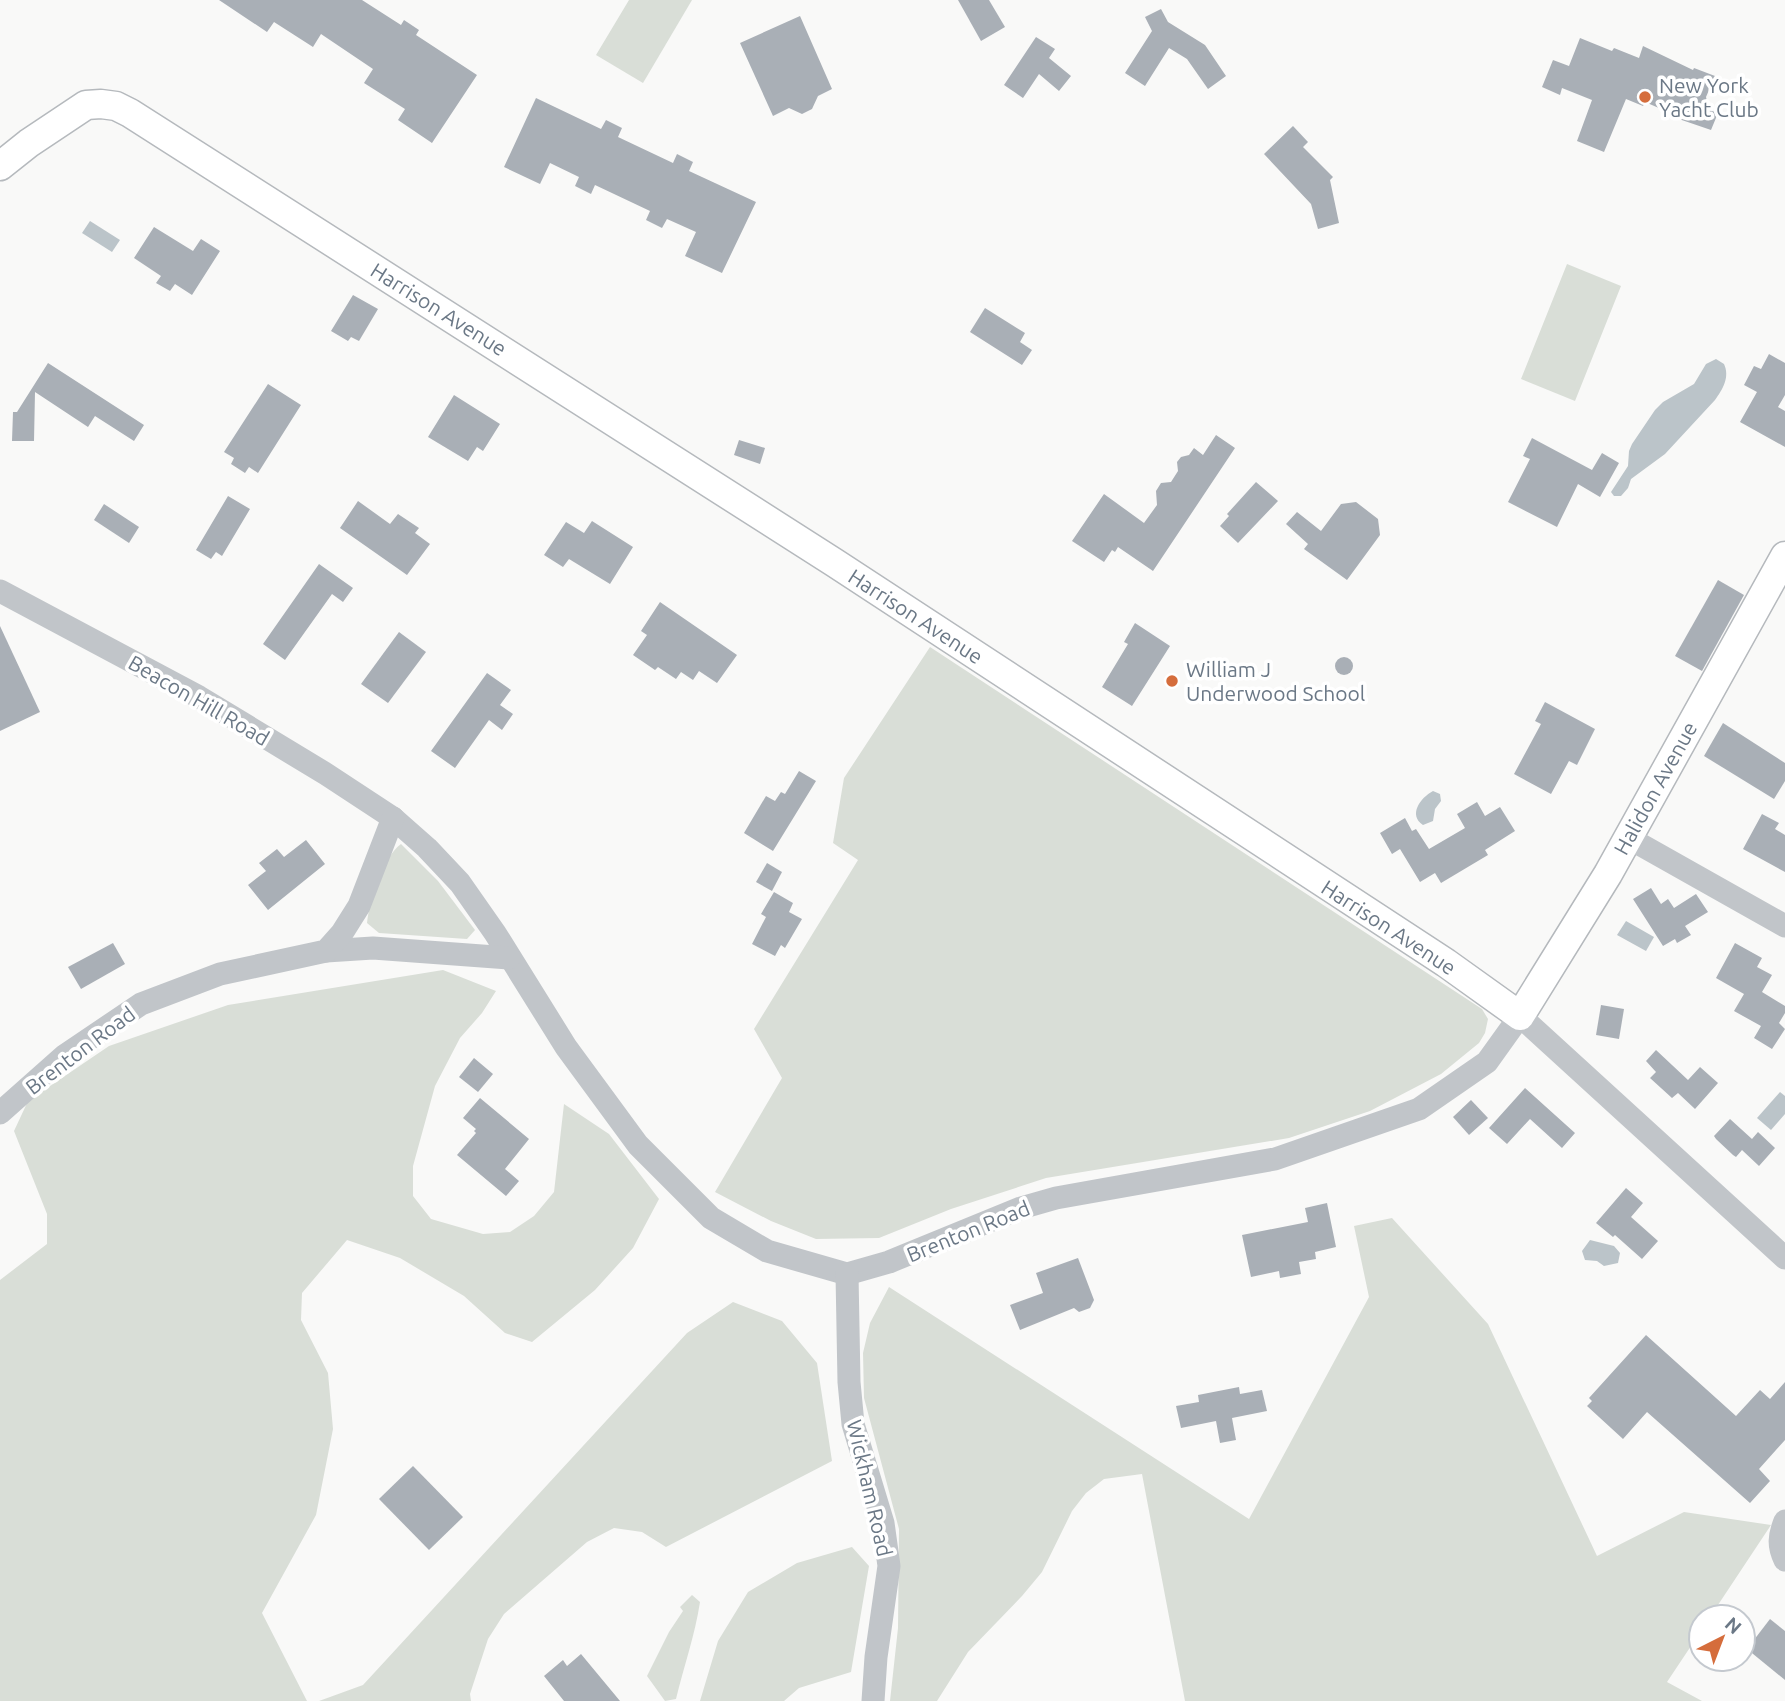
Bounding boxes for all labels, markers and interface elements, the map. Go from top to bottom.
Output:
place label: New York Yacht Club [1659,73,1759,121]
marker: New York Yacht Club [1637,89,1653,105]
street label: Harrison Avenue [367,258,511,360]
street label: Harrison Avenue [844,564,988,668]
street label: Beacon Hill Road [124,650,274,750]
place label: William J Underwood School [1186,657,1365,705]
marker: William J Underwood School [1164,673,1180,689]
street label: Halidon Avenue [1609,717,1701,859]
street label: Harrison Avenue [1317,875,1461,979]
street label: Brenton Road [21,1001,139,1099]
street label: Brenton Road [903,1195,1033,1267]
street label: Wickham Road [843,1417,897,1559]
north arrow [1687,1603,1757,1673]
text: N [1721,1612,1746,1638]

